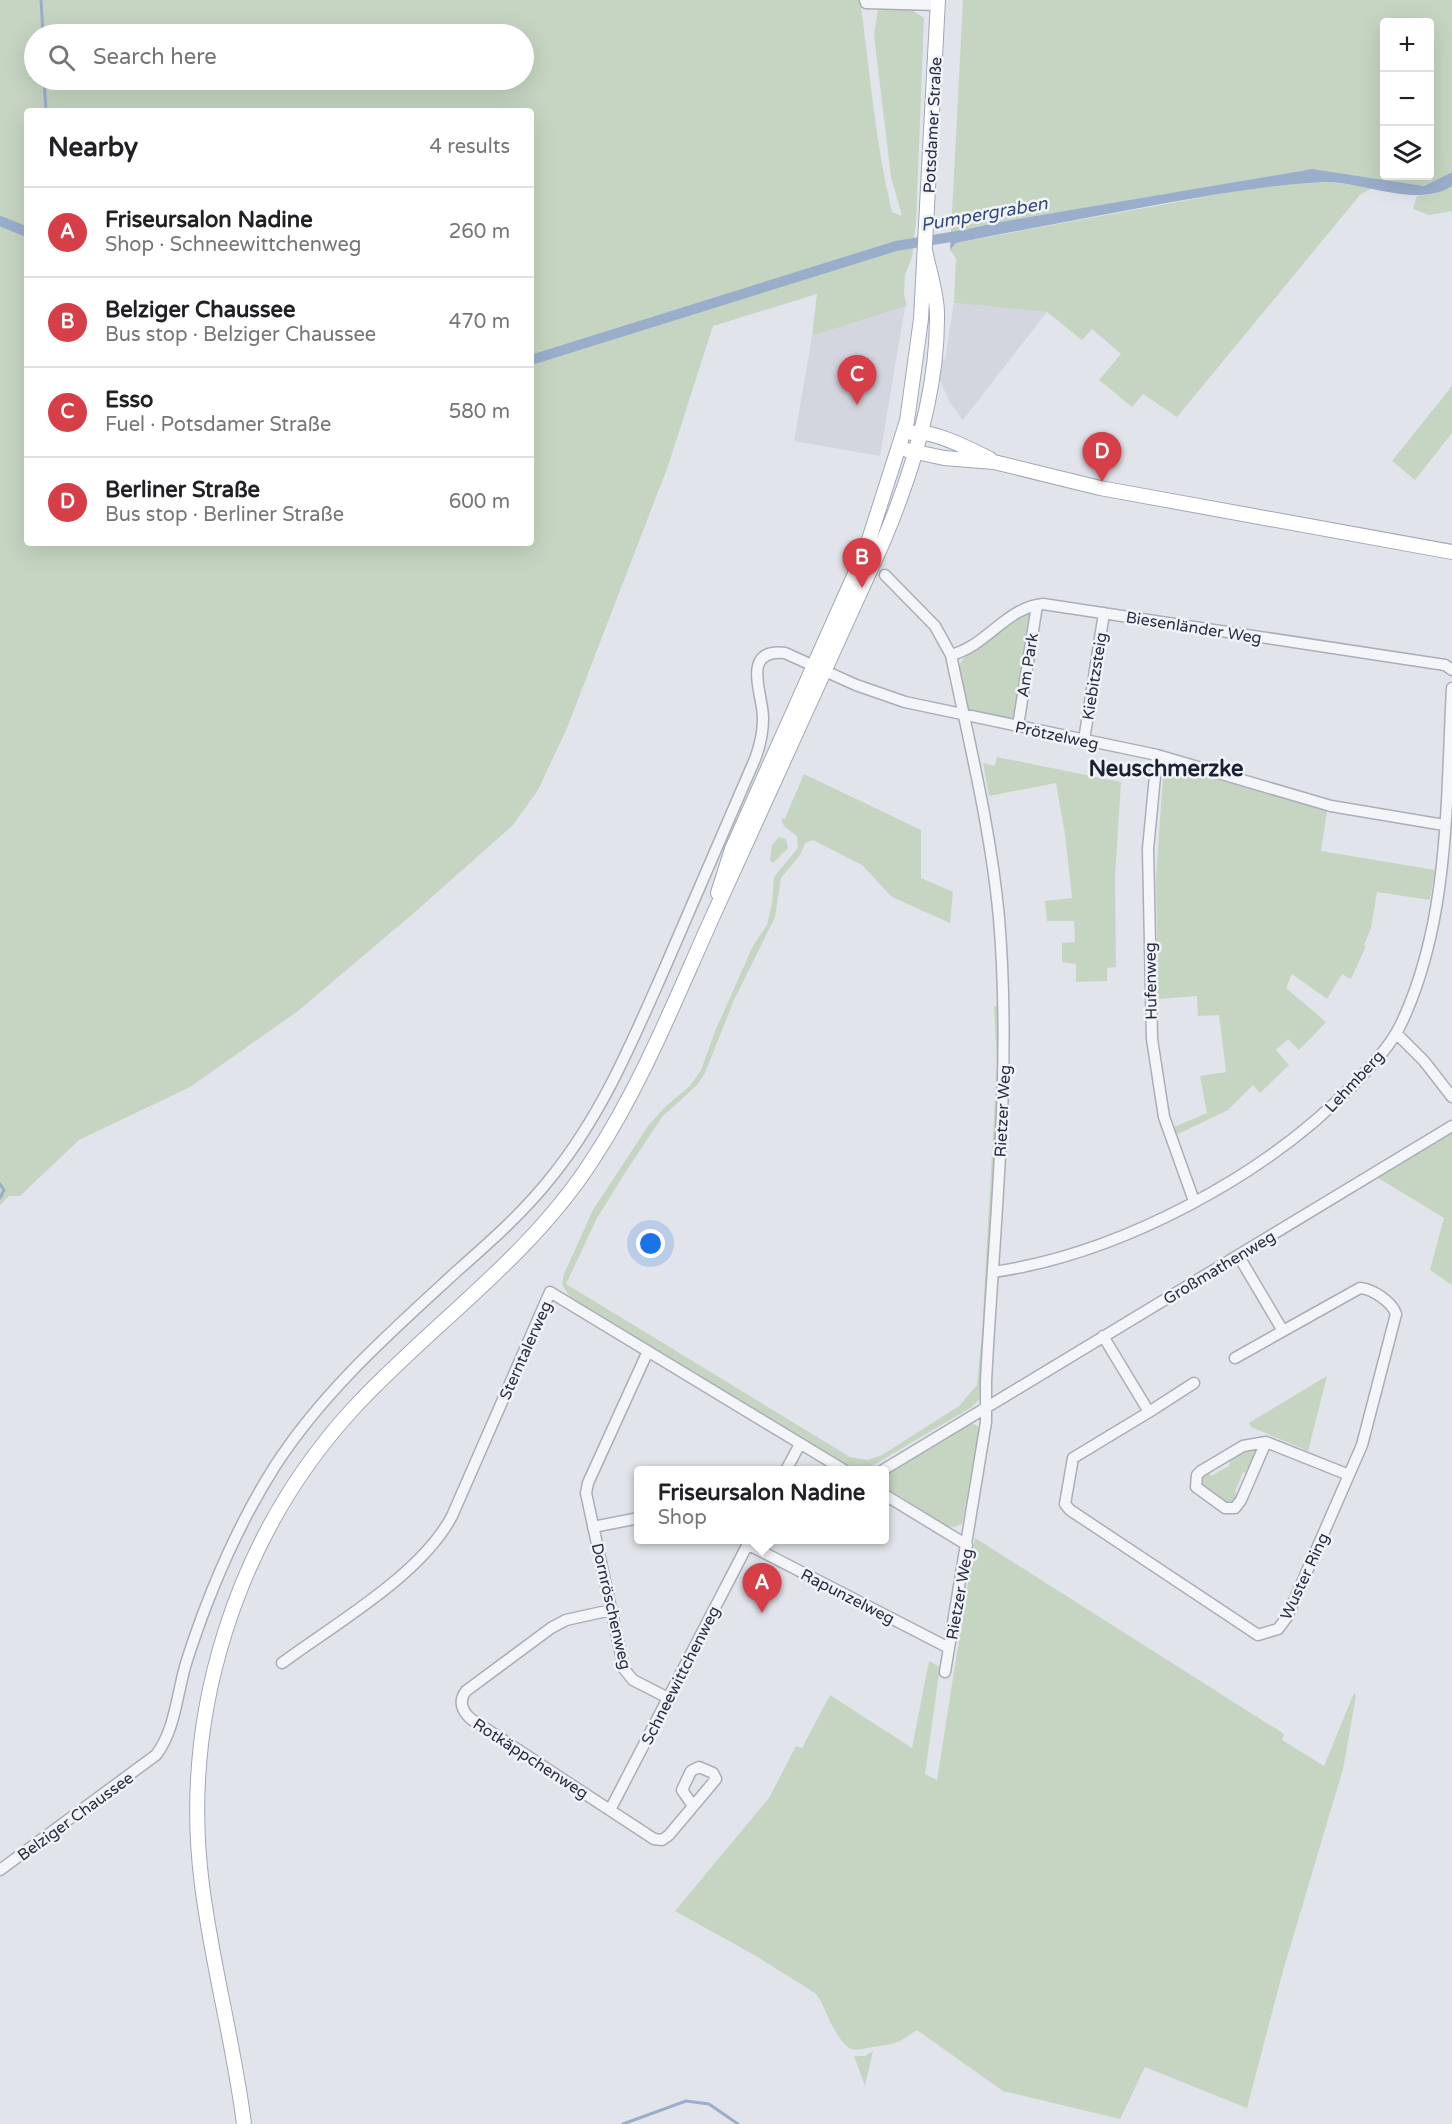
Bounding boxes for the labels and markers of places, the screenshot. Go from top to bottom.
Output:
pin: C [838,356,876,405]
pin: D [1082,432,1122,482]
pin: B [842,538,882,588]
pin: A [742,1564,782,1613]

